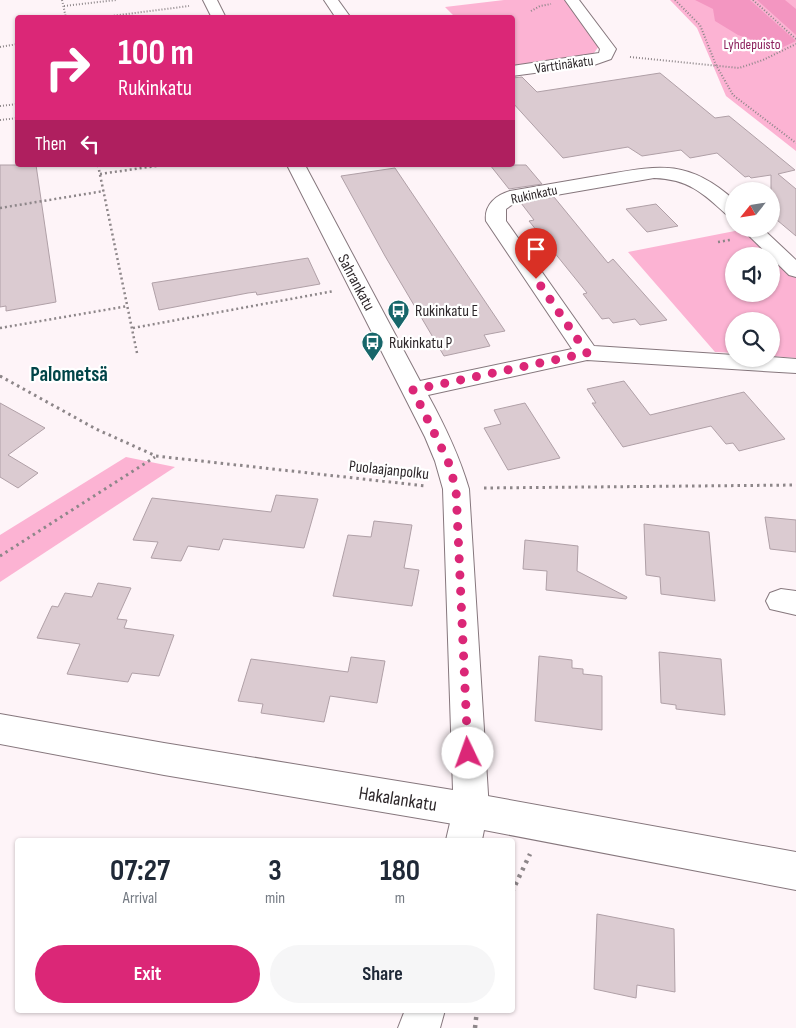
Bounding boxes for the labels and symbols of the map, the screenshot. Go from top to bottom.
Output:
park label: Lyhdepuisto [724,36,781,53]
street label: Värttinäkatu [534,52,595,77]
street label: Rukinkatu [509,181,559,208]
north arrow [725,182,780,238]
pin [515,228,557,279]
street label: Sahrankatu [333,251,378,314]
bus stop icon: Rukinkatu E [387,298,411,329]
place label: Rukinkatu E [415,302,478,321]
bus stop icon: Rukinkatu P [361,330,385,361]
place label: Rukinkatu P [389,334,452,353]
district label: Palometsä [30,362,108,387]
street label: Puolaajanpolku [348,457,430,484]
position arrow [441,726,493,778]
street label: Hakalankatu [357,782,439,817]

